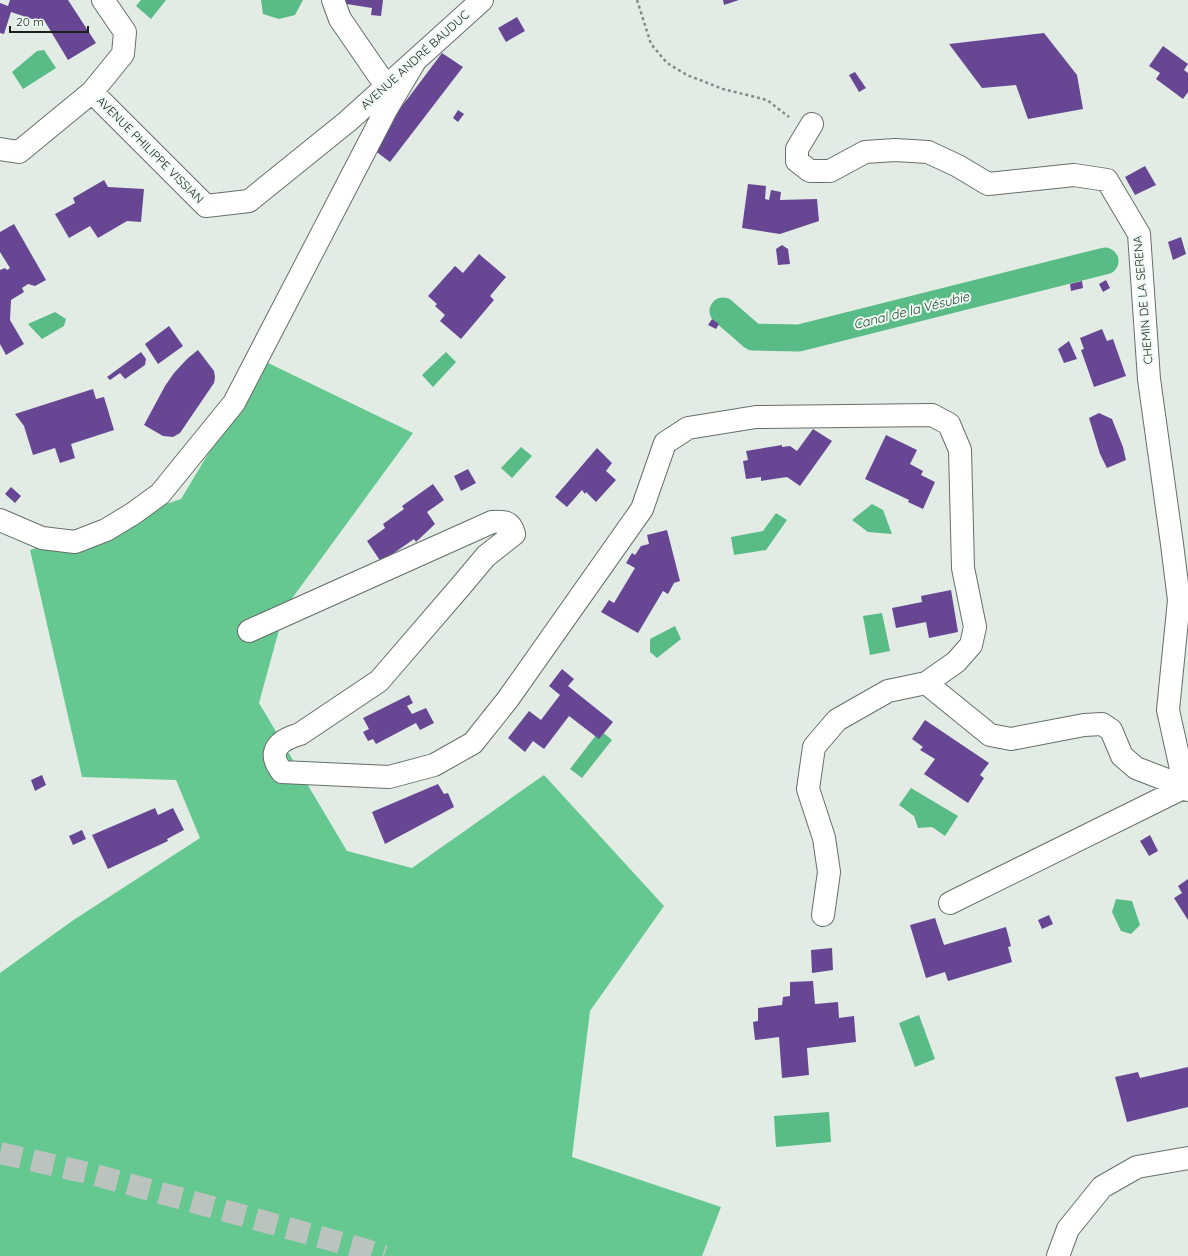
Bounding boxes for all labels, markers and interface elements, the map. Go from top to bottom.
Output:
street label: AVENUE ANDRÉ BAUDUC [357,7,472,112]
scale bar [10,8,88,34]
text: 20 m [16,14,44,29]
street label: AVENUE PHILIPPE VISSIAN [94,93,207,206]
street label: CHEMIN DE LA SERENA [1129,235,1156,365]
water label: Canal de la Vésubie [851,288,971,332]

